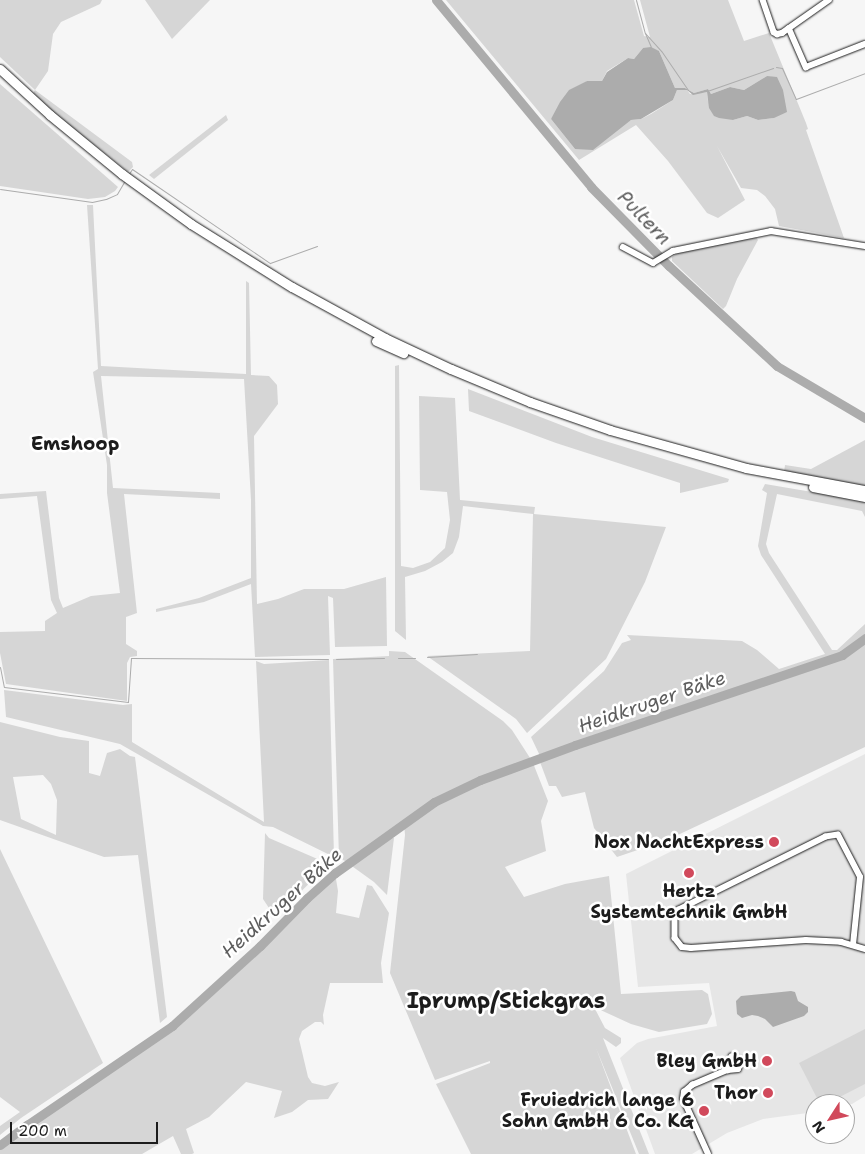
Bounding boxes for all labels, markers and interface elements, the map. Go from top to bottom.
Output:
water label: Pultern [613,186,675,250]
district label: Emshoop [31,433,119,455]
water label: Heidkruger Bäke [575,666,729,738]
place label: Nox NachtExpress [594,831,764,853]
marker: Nox NachtExpress [768,836,780,848]
water label: Heidkruger Bäke [217,843,347,963]
marker: Hertz Systemtechnik GmbH [683,867,695,879]
place label: Hertz Systemtechnik GmbH [590,881,788,924]
district label: Iprump/Stickgras [407,988,605,1014]
place label: Bley GmbH [657,1050,757,1072]
marker: Bley GmbH [761,1055,773,1067]
place label: Thor [714,1082,758,1104]
marker: Thor [762,1087,774,1099]
place label: Fruiedrich lange 6 Sohn GmbH 6 Co. KG [502,1090,694,1132]
north arrow [805,1094,855,1144]
marker: Fruiedrich lange 6 Sohn GmbH 6 Co. KG [698,1105,710,1117]
scale bar [12,1112,160,1144]
text: N [808,1117,829,1137]
text: 200 m [18,1121,67,1141]

